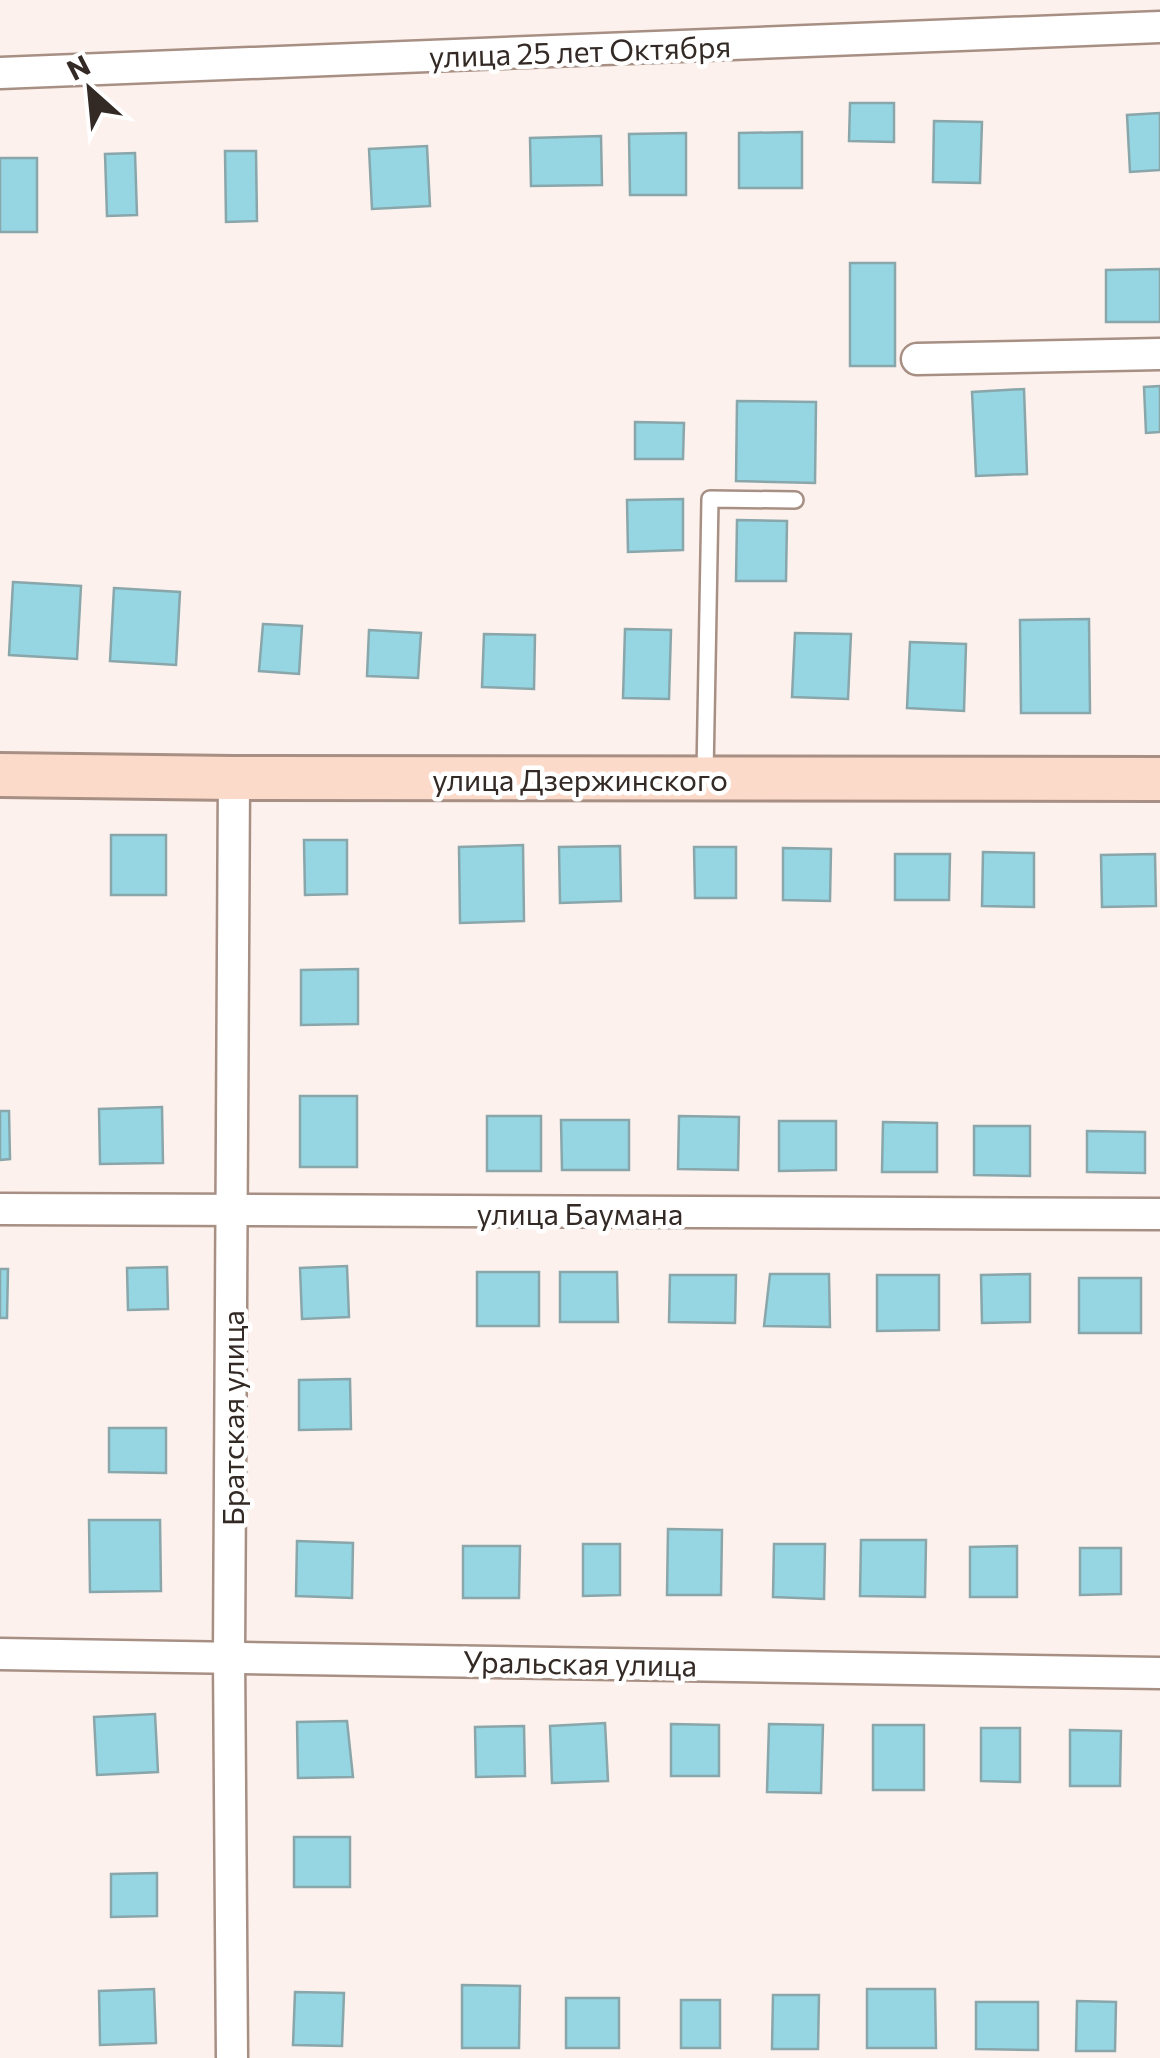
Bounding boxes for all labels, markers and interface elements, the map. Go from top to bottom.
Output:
street label: улица 25 лет Октября [428,26,732,74]
north arrow [40,40,140,140]
text: N [61,47,95,87]
street label: улица Дзержинского [432,760,728,797]
street label: улица Баумана [477,1194,683,1231]
street label: Братская улица [213,1310,250,1526]
street label: Уральская улица [463,1641,697,1683]

